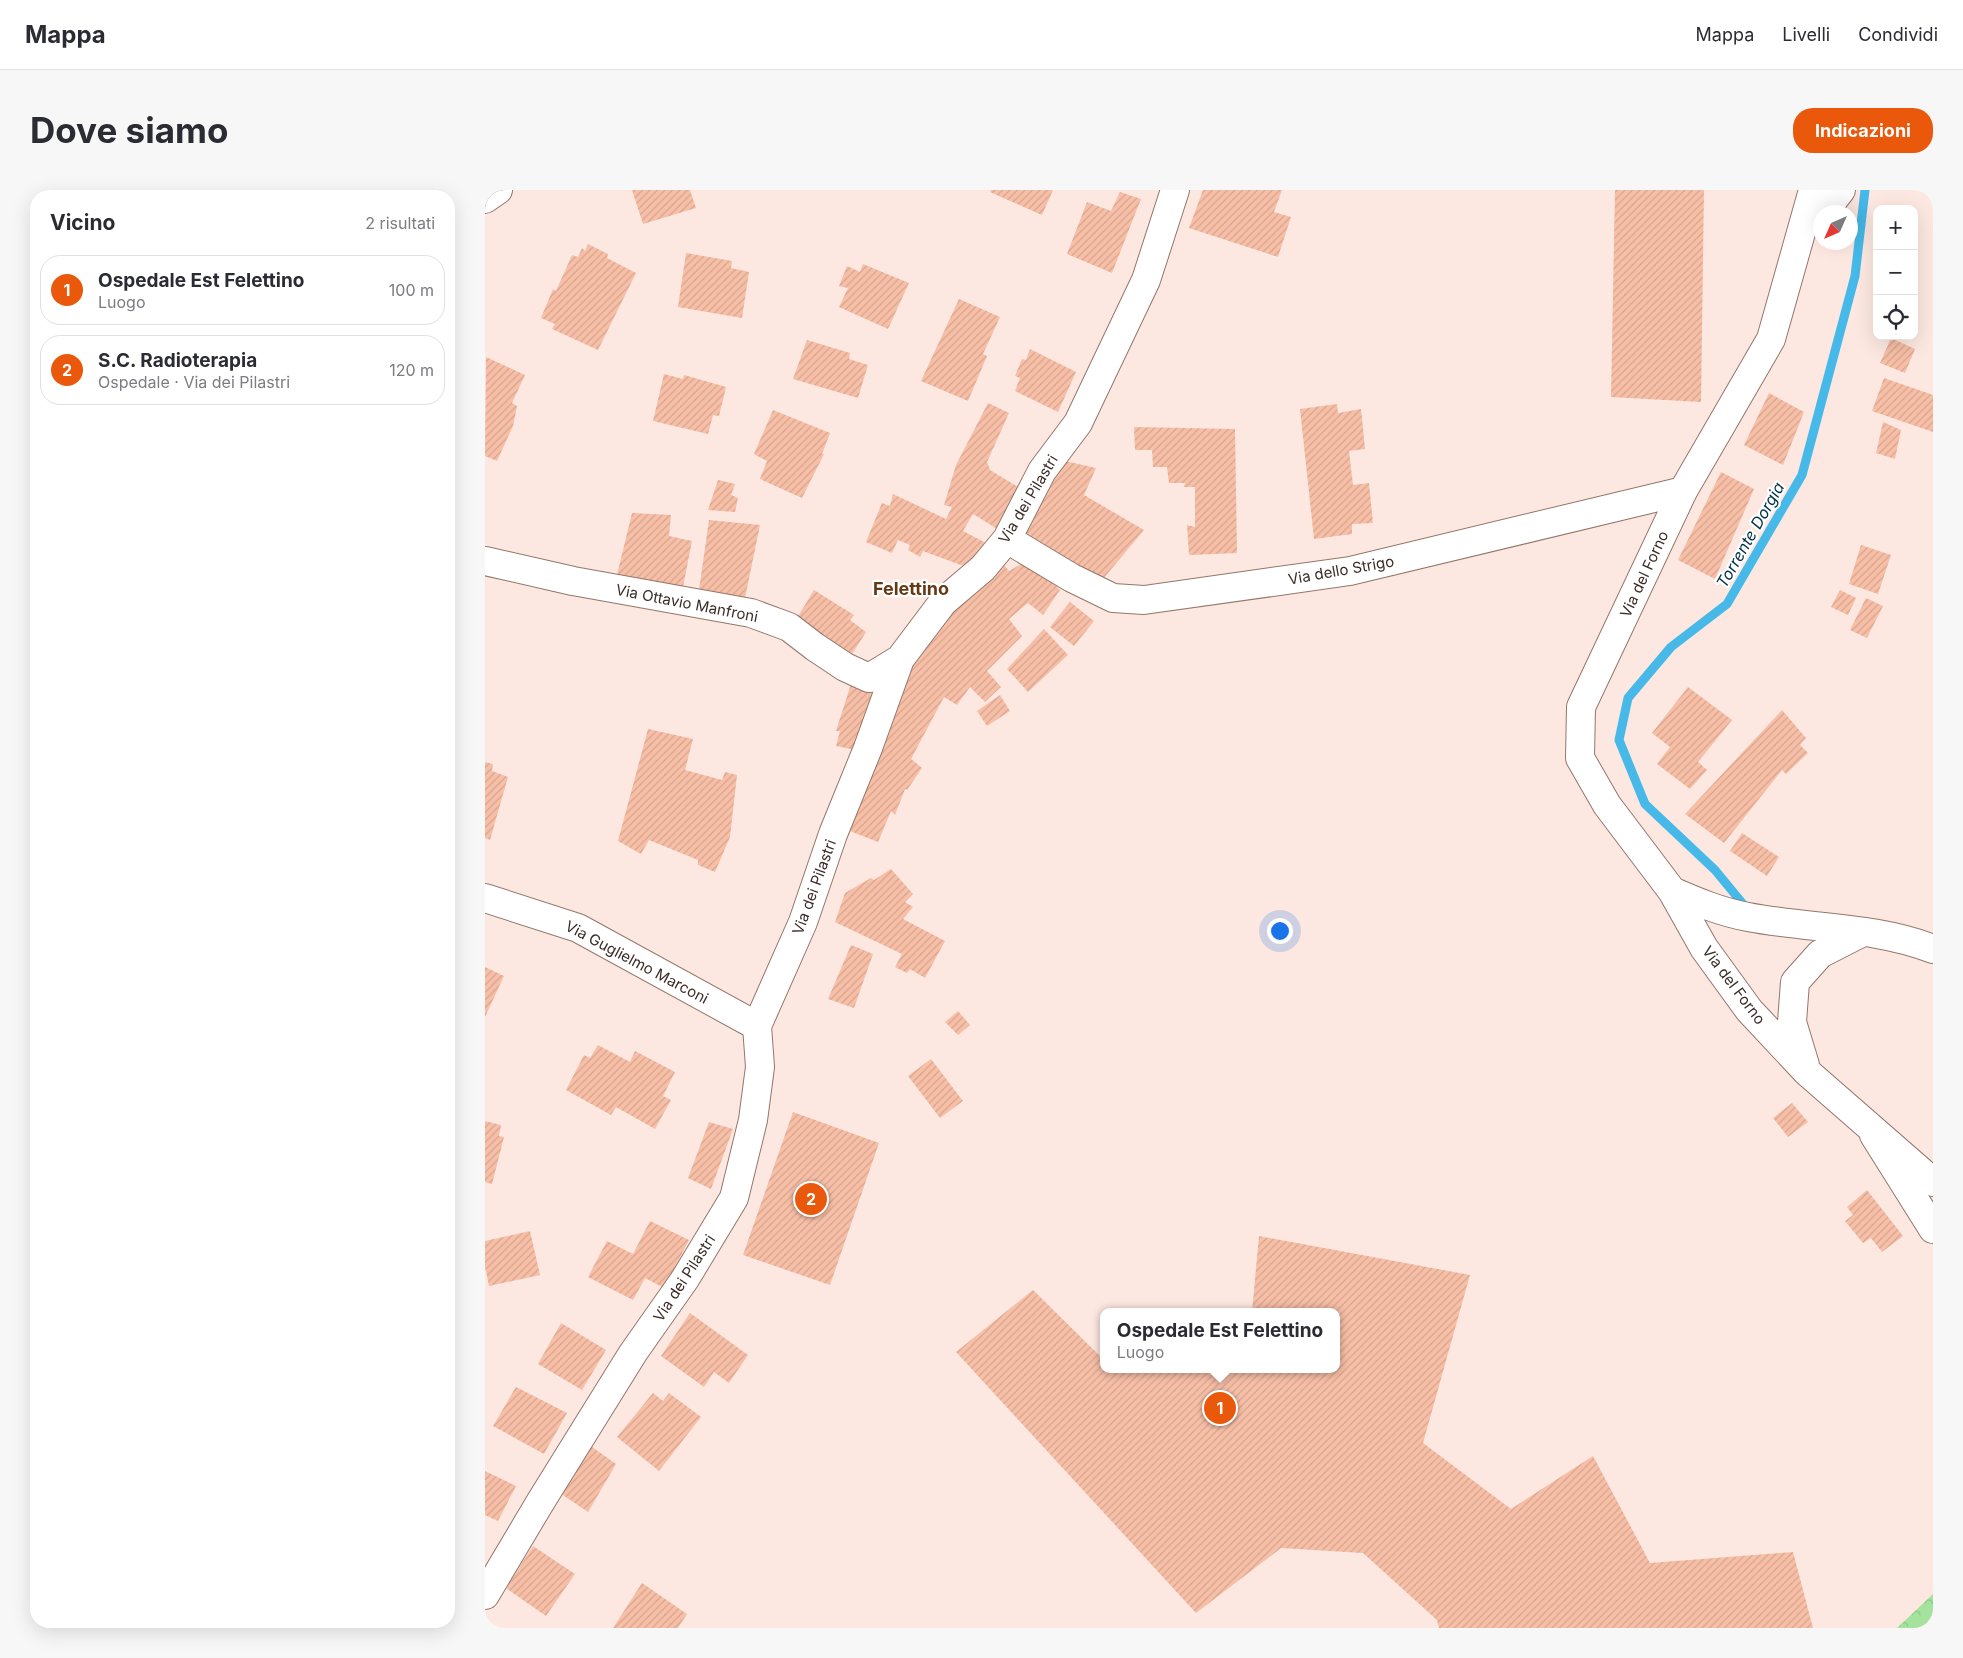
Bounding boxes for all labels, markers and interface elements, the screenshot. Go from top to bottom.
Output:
text: Mappa [25,20,106,49]
text: Mappa [1696,24,1754,45]
text: Livelli [1782,24,1830,45]
text: Condividi [1858,24,1938,45]
button: Indicazioni [1793,108,1933,153]
text: Dove siamo [30,109,228,151]
north arrow [1813,205,1858,250]
map controls [1873,205,1918,340]
button: + [1873,205,1918,250]
text: Vicino [50,210,115,235]
text: 2 risultati [365,213,435,233]
button: − [1873,250,1918,295]
text: Ospedale Est Felettino [98,269,304,292]
text: 1 [64,280,70,300]
text: 100 m [389,280,434,300]
text: Luogo [98,292,146,312]
button: locate [1873,295,1918,340]
text: S.C. Radioterapia [98,349,257,372]
text: 2 [62,360,72,380]
text: 120 m [389,360,434,380]
text: Ospedale · Via dei Pilastri [98,372,290,392]
street label: Via dei Pilastri [994,451,1062,547]
water label: Torrente Dorgia [1712,478,1788,591]
street label: Via del Forno [1616,528,1672,620]
street label: Via dello Strigo [1287,551,1395,589]
district label: Felettino [873,578,949,599]
street label: Via Ottavio Manfroni [614,580,760,626]
street label: Via dei Pilastri [788,837,840,937]
street label: Via Guglielmo Marconi [562,916,712,1008]
your location [1267,918,1293,944]
street label: Via del Forno [1698,942,1770,1028]
pin: 2 [795,1180,827,1218]
street label: Via dei Pilastri [649,1231,719,1325]
popup [1100,1308,1340,1373]
text: Ospedale Est Felettino [1117,1319,1323,1342]
text: Luogo [1117,1342,1164,1362]
pin: 1 [1204,1389,1236,1427]

